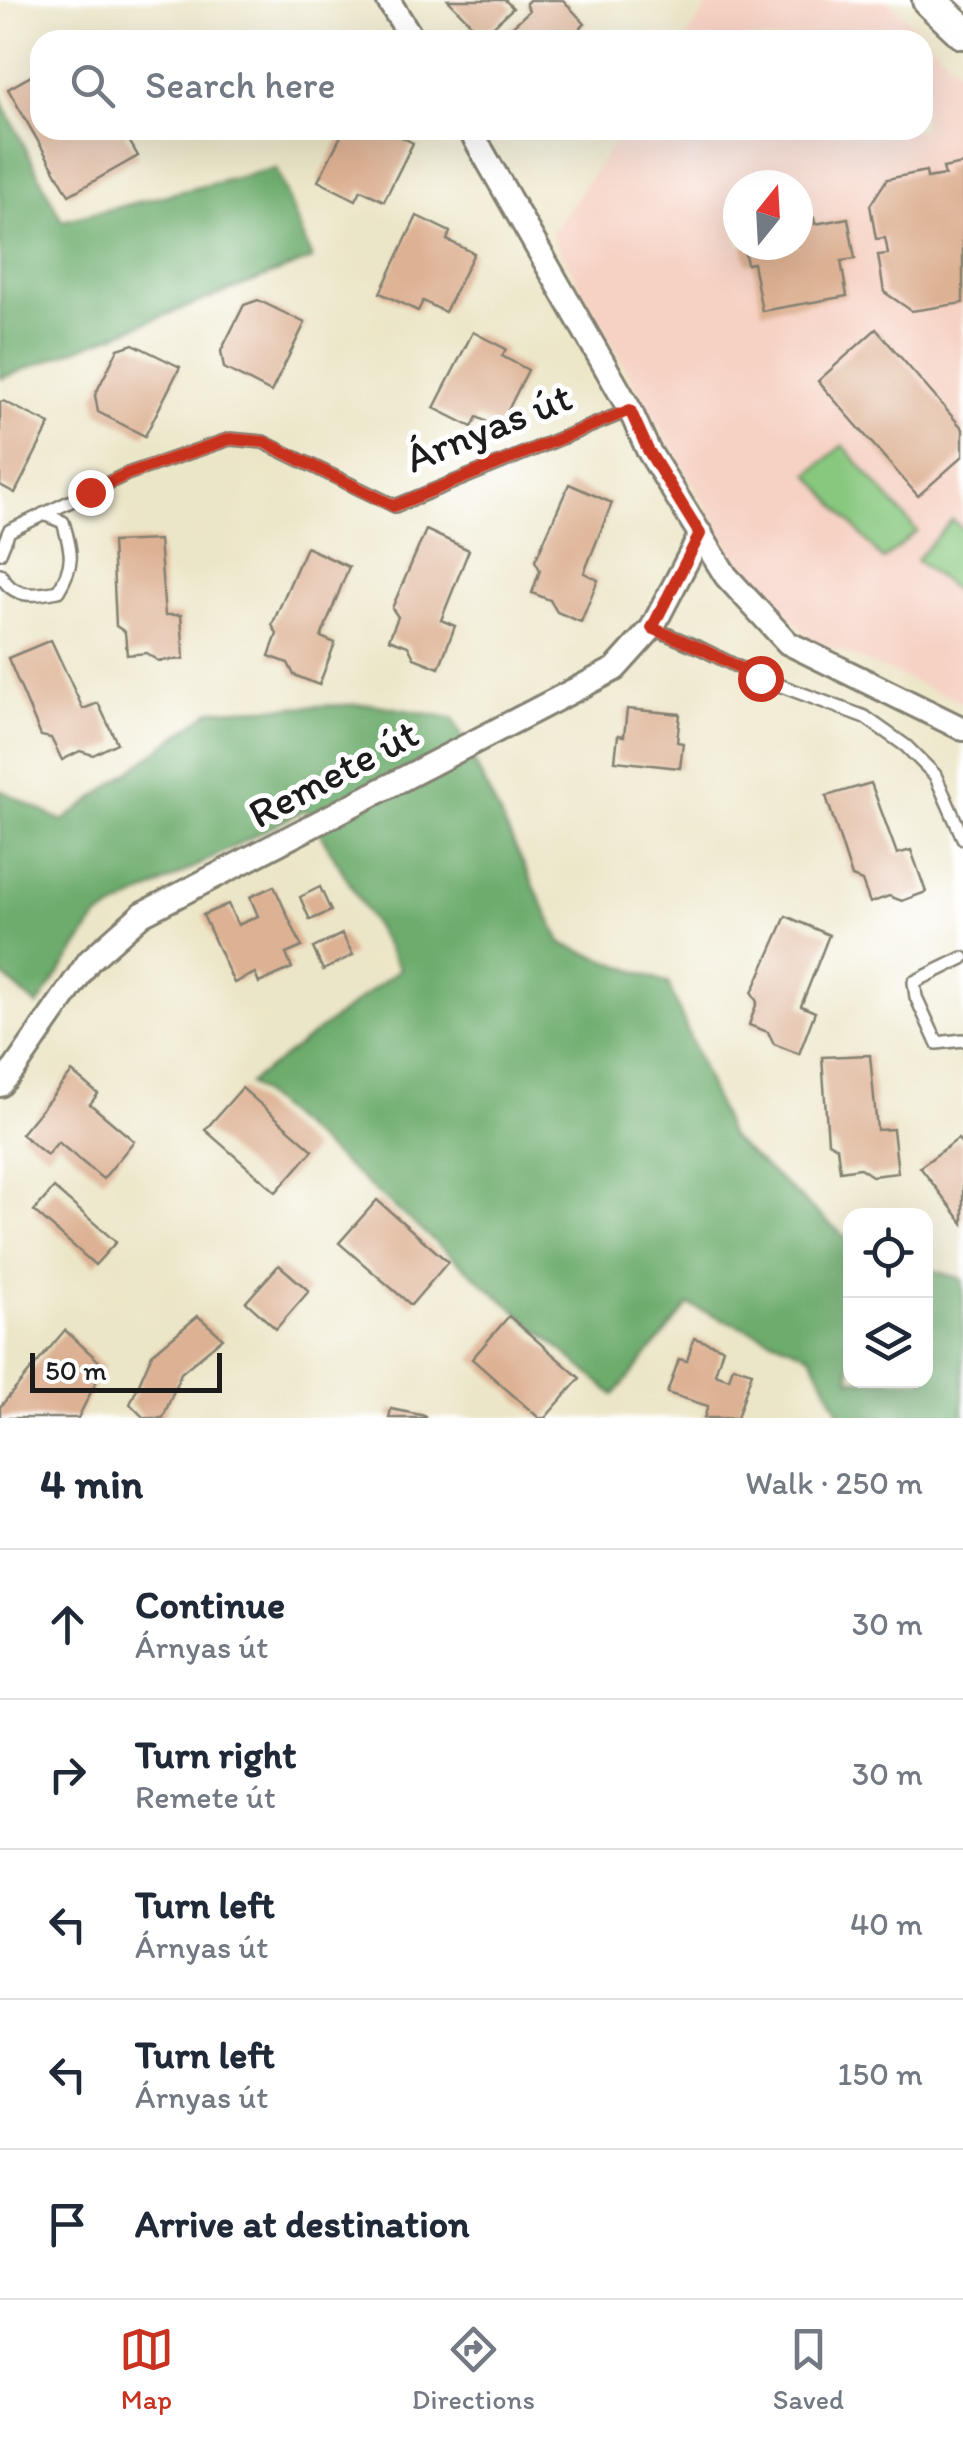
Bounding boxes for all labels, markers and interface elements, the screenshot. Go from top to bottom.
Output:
search box [30,30,933,140]
icon: search [65,58,120,113]
text: Search here [145,62,336,108]
north arrow [723,170,813,260]
street label: Árnyas út [397,371,579,483]
route end [68,470,114,516]
route start [738,656,784,702]
street label: Remete út [239,707,427,839]
map controls [843,1208,933,1388]
button: locate [843,1208,933,1298]
button: layers [843,1298,933,1388]
scale bar [30,1348,222,1392]
text: 50 m [45,1353,107,1387]
text: 4 min [40,1458,143,1509]
text: Walk · 250 m [745,1464,923,1502]
text: Continue [135,1582,285,1628]
icon: ahead [40,1597,95,1652]
text: 30 m [852,1605,923,1643]
text: Árnyas út [135,1628,268,1666]
text: Turn right [135,1732,297,1778]
icon: right [40,1747,95,1802]
text: 30 m [852,1755,923,1793]
text: Remete út [135,1778,276,1816]
text: Turn left [135,1882,275,1928]
icon: left [40,1897,95,1952]
text: 40 m [850,1905,923,1943]
text: Árnyas út [135,1928,268,1966]
text: Turn left [135,2032,275,2078]
icon: left [40,2047,95,2102]
text: 150 m [838,2055,923,2093]
text: Árnyas út [135,2078,268,2116]
icon: arrive [40,2197,95,2252]
text: Arrive at destination [135,2201,470,2247]
tab: Map [119,2322,174,2416]
tab: Directions [412,2322,535,2416]
tab: Saved [773,2322,844,2416]

